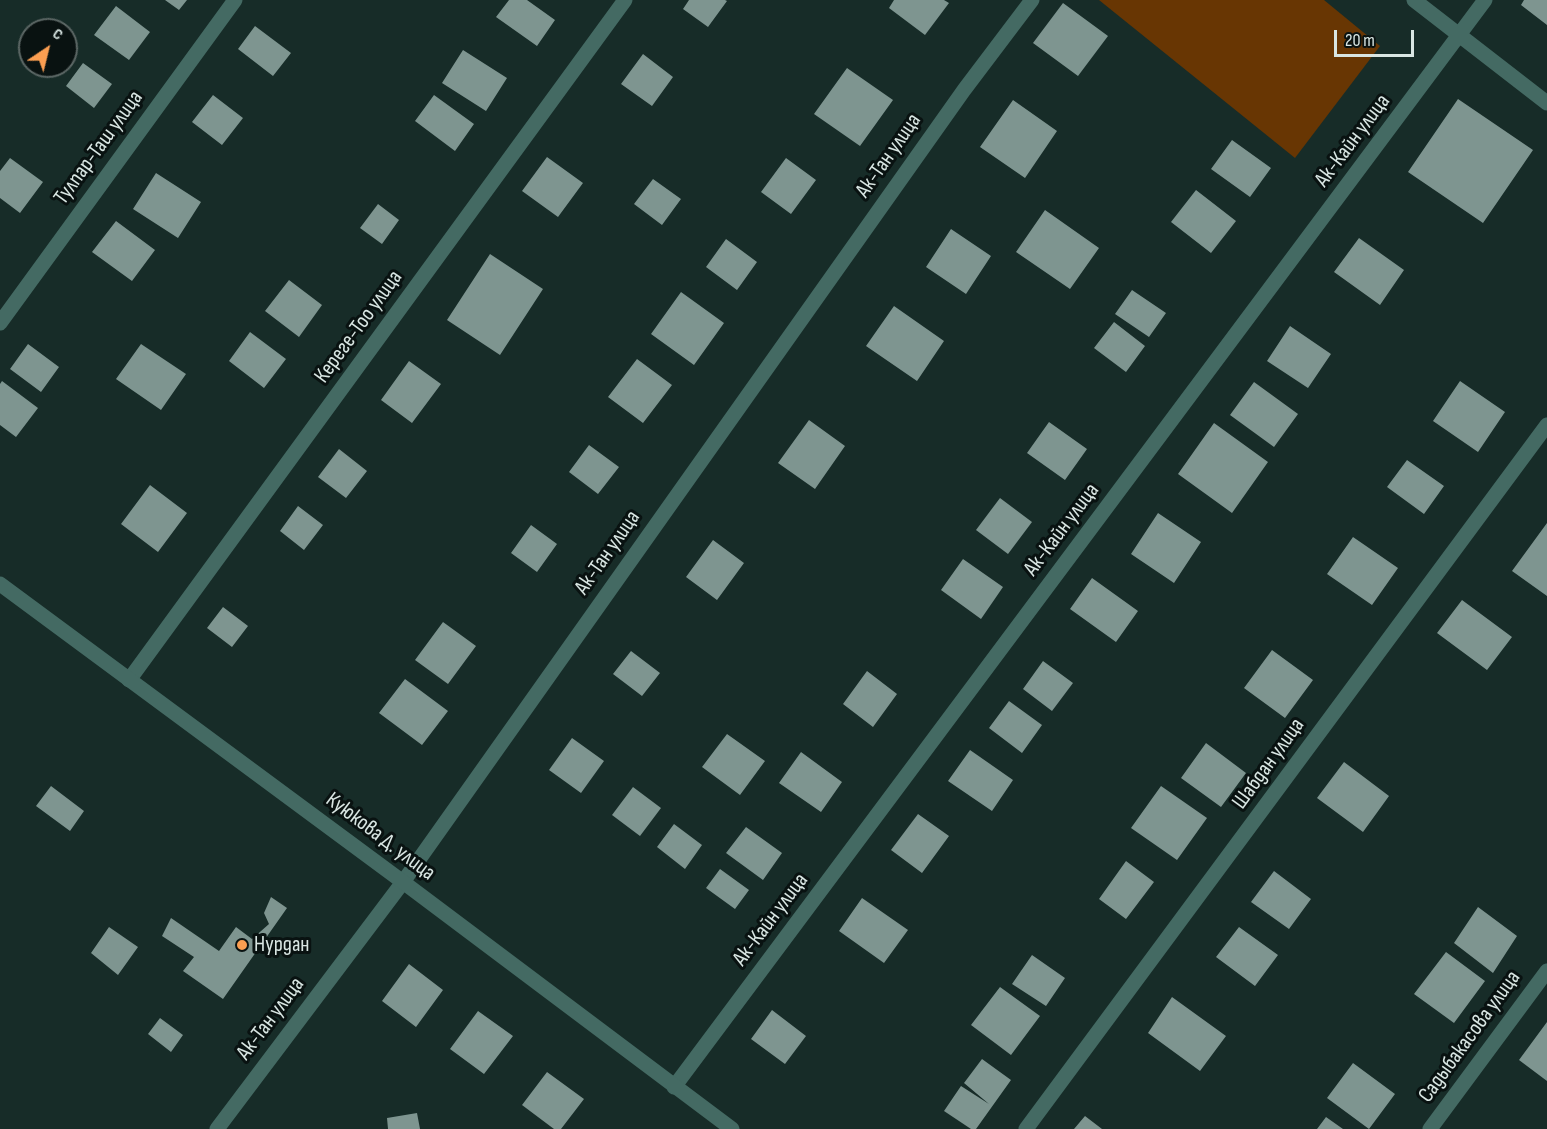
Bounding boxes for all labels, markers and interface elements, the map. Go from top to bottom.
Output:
north arrow [18,18,78,78]
scale bar [1337,18,1416,56]
text: С [49,24,66,45]
text: 20 m [1345,30,1375,51]
street label: Тулпар-Таш улица [49,86,149,210]
street label: Ак-Кайн улица [1310,89,1396,193]
street label: Ак-Тан улица [850,109,928,203]
street label: Кереге-Тоо улица [309,266,409,388]
street label: Ак-Кайн улица [1019,478,1105,582]
street label: Ак-Тан улица [569,506,647,600]
street label: Шабдан улица [1227,713,1311,815]
street label: Куюкова Д. улица [320,787,440,887]
street label: Ак-Кайн улица [728,868,814,972]
place label: Нурдан [254,932,310,958]
marker: Нурдан [235,938,249,952]
street label: Садыбакасова улица [1413,966,1527,1108]
street label: Ак-Тан улица [231,972,311,1066]

